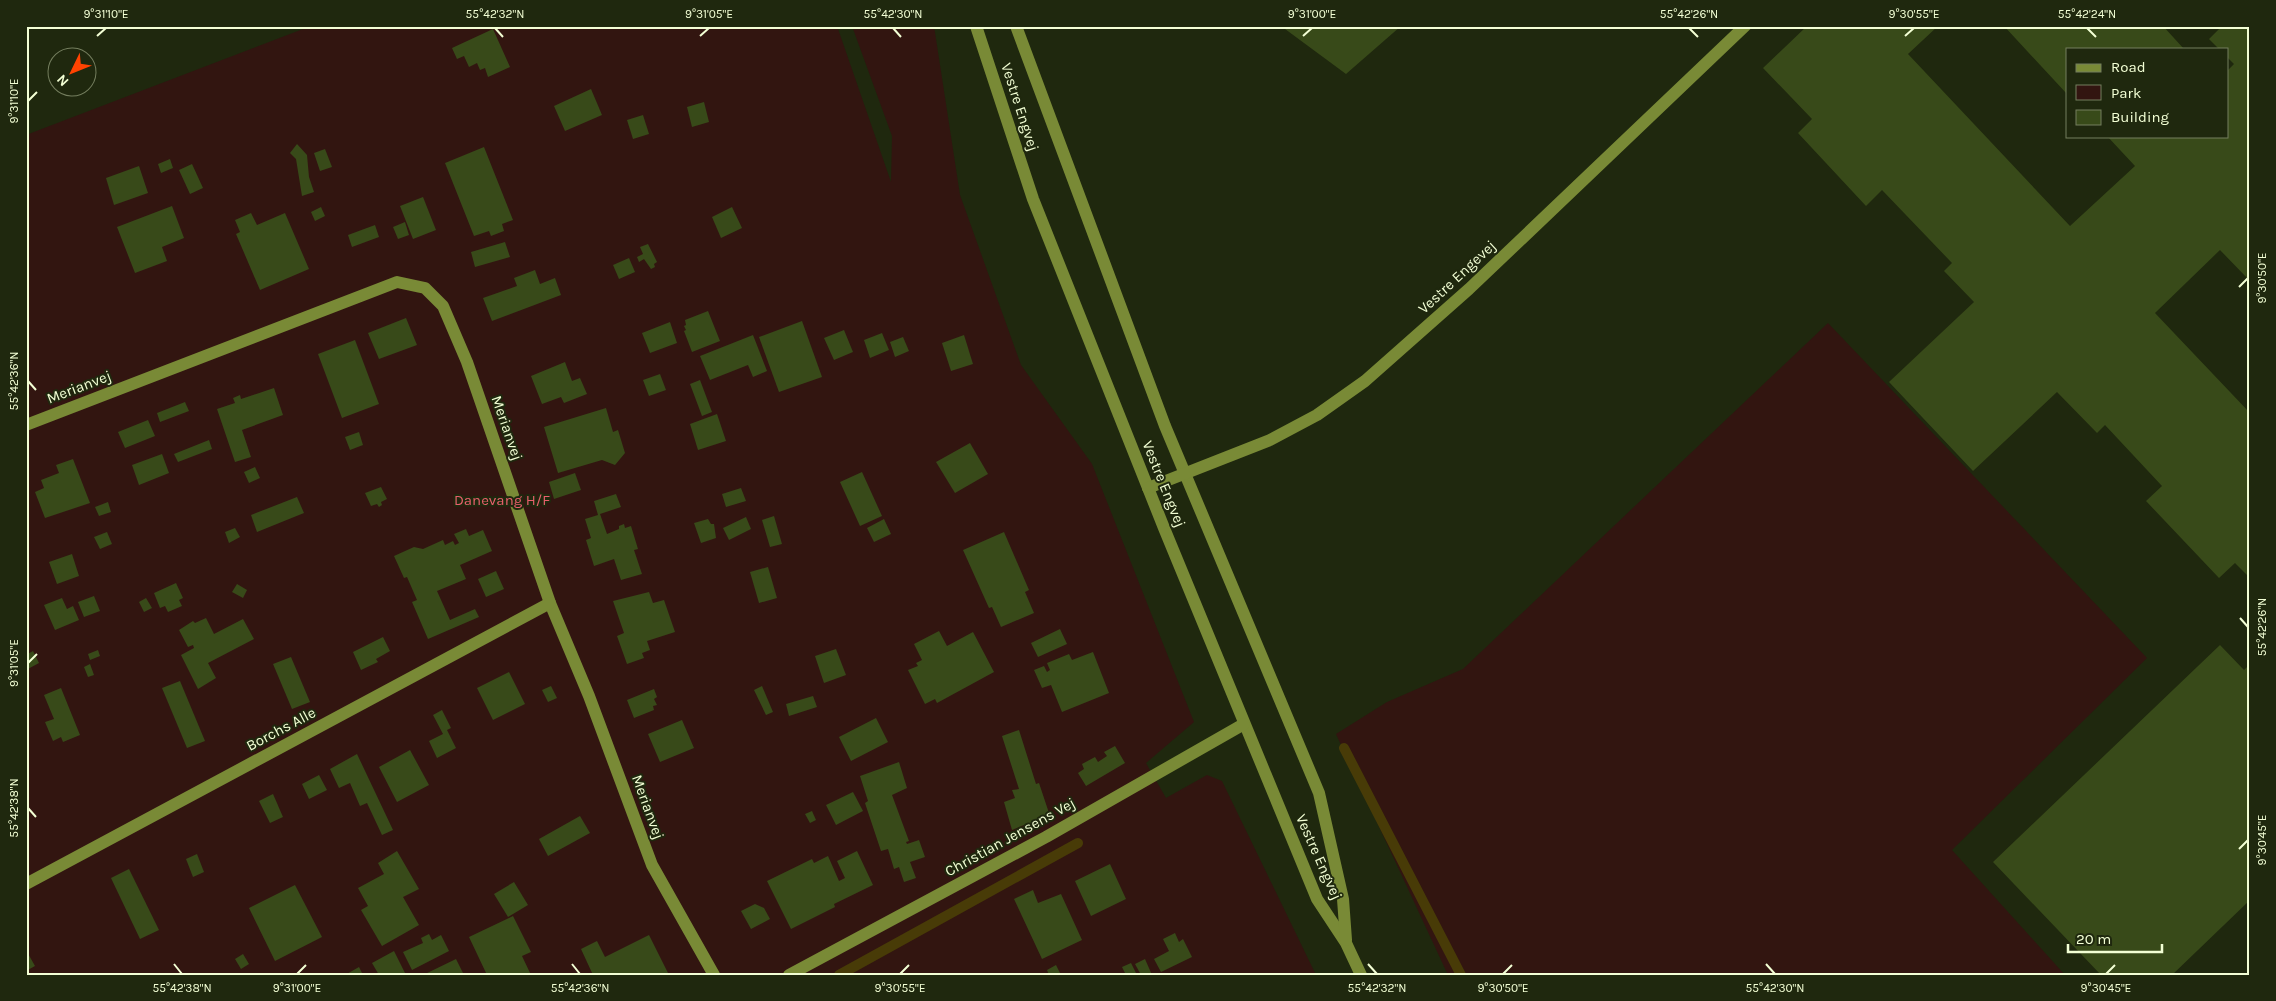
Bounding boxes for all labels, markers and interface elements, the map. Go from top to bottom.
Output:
text: 9°31'10"E [83,7,129,21]
text: 55°42'32"N [466,7,524,21]
text: 9°31'05"E [685,7,733,21]
text: 55°42'30"N [864,7,923,21]
text: 9°31'00"E [1288,7,1336,21]
text: 55°42'26"N [1660,7,1718,21]
text: 9°30'55"E [1889,7,1939,21]
text: 55°42'24"N [2058,7,2116,21]
north arrow [48,48,98,98]
legend [2066,48,2228,138]
text: Road [2111,58,2146,76]
street label: Vestre Engvej [997,61,1043,153]
text: N [53,71,73,90]
text: 9°31'10"E [7,78,21,124]
text: Park [2111,84,2141,102]
text: Building [2111,108,2169,126]
street label: Vestre Engevej [1414,236,1500,318]
text: 9°30'50"E [2255,252,2269,304]
text: 55°42'36"N [7,352,21,410]
street label: Merianvej [44,366,114,408]
street label: Merianvej [487,393,527,463]
street label: Vestre Engvej [1138,438,1190,530]
park label: Danevang H/F [454,491,550,509]
text: 55°42'26"N [2255,598,2269,656]
text: 9°31'05"E [7,639,21,687]
street label: Borchs Alle [243,703,319,755]
street label: Merianvej [628,772,668,842]
text: 55°42'38"N [7,778,21,838]
street label: Christian Jensens Vej [942,794,1078,880]
street label: Vestre Engvej [1292,811,1346,903]
text: 9°30'45"E [2255,815,2269,865]
scale bar [2068,921,2162,953]
text: 20 m [2076,930,2111,948]
text: 55°42'38"N [152,981,212,995]
text: 9°31'00"E [273,981,321,995]
text: 55°42'36"N [551,981,609,995]
text: 9°30'55"E [875,981,925,995]
text: 55°42'32"N [1348,981,1406,995]
text: 9°30'50"E [1477,981,1529,995]
text: 55°42'30"N [1746,981,1805,995]
text: 9°30'45"E [2081,981,2131,995]

